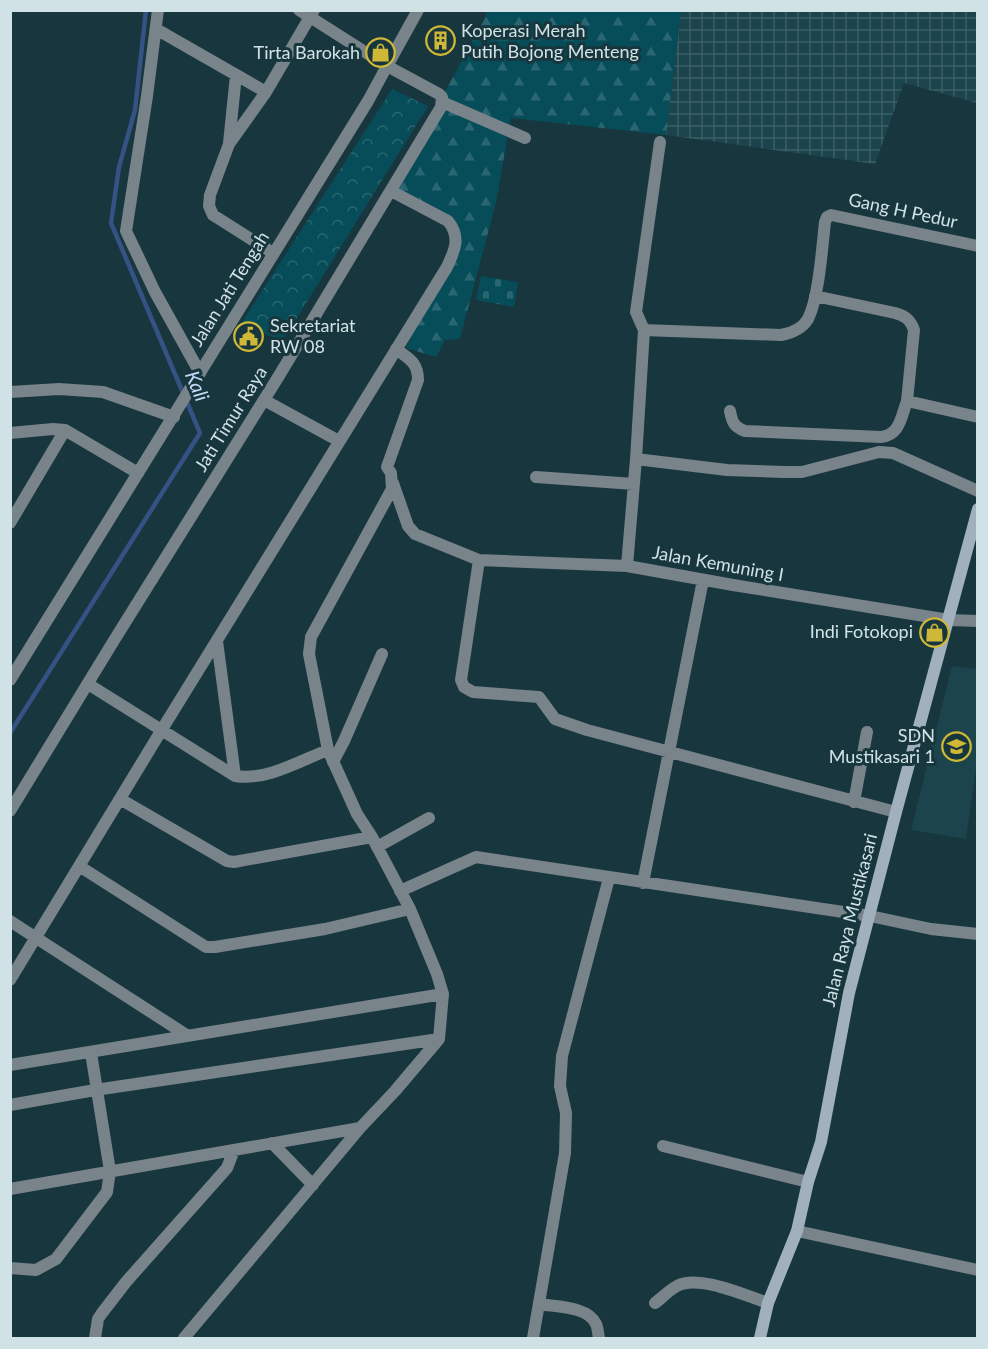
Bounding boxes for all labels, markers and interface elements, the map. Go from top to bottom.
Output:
place label: Koperasi Merah Putih Bojong Menteng [461,19,639,62]
building icon: Koperasi Merah Putih Bojong Menteng [424,25,456,57]
shop icon: Tirta Barokah [365,37,397,69]
place label: Tirta Barokah [254,41,360,63]
street label: Gang H Pedur [847,188,960,232]
street label: Jalan Jati Tengah [185,227,273,350]
place label: Sekretariat RW 08 [270,314,356,357]
public building icon: Sekretariat RW 08 [233,320,265,352]
street label: Jati Timur Raya [189,362,271,475]
water label: Kali [181,367,215,405]
street label: Jalan Kemuning I [651,541,786,585]
shop icon: Indi Fotokopi [918,616,950,648]
place label: Indi Fotokopi [810,620,913,642]
place label: SDN Mustikasari 1 [829,724,935,767]
school or university icon: SDN Mustikasari 1 [940,730,972,762]
street label: Jalan Raya Mustikasari [817,831,881,1009]

